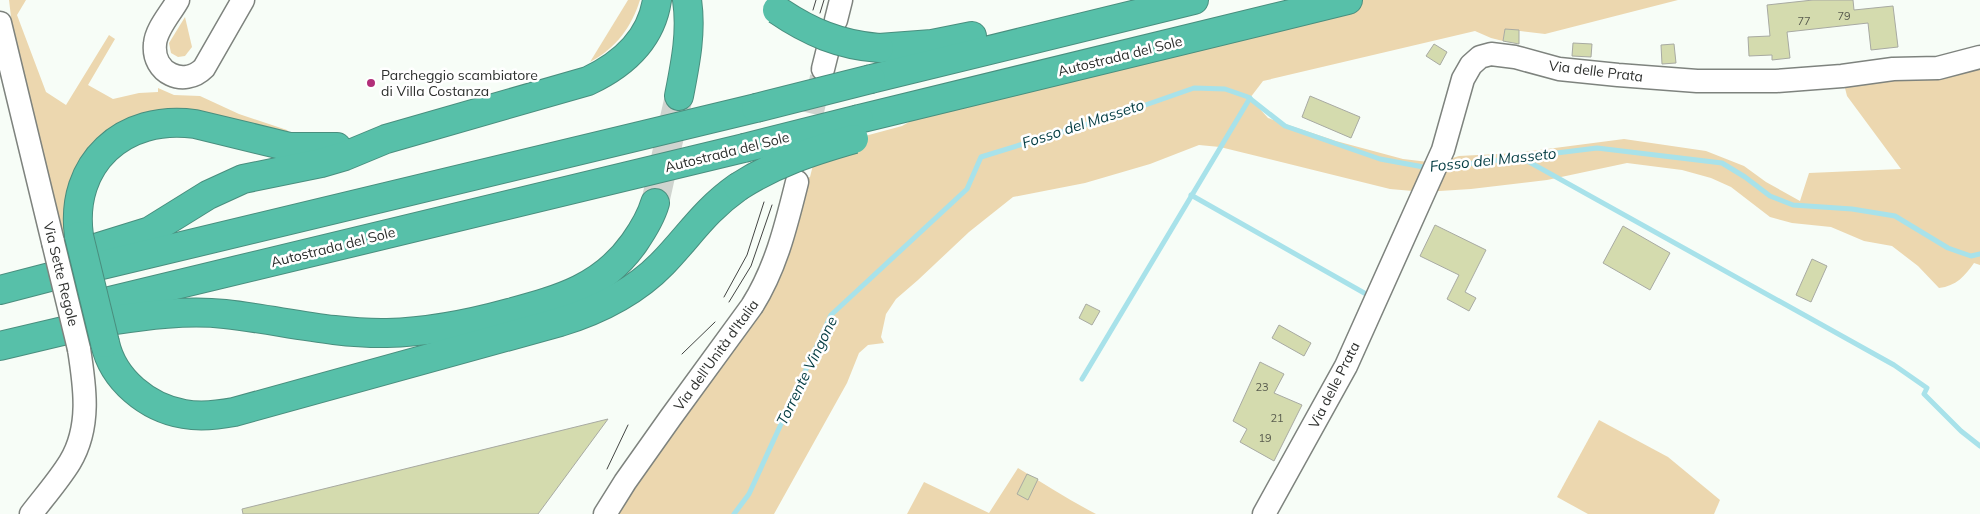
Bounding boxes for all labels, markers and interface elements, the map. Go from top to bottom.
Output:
house number: 79 [1837,9,1851,23]
house number: 77 [1797,14,1811,28]
street label: Autostrada del Sole [1056,32,1184,80]
street label: Via delle Prata [1548,56,1644,86]
place label: Parcheggio scambiatore di Villa Costanza [381,66,538,100]
marker: Parcheggio scambiatore di Villa Costanza [365,77,377,89]
water label: Fosso del Masseto [1019,95,1147,152]
street label: Autostrada del Sole [663,128,791,176]
water label: Fosso del Masseto [1429,143,1558,176]
street label: Via Sette Regole [39,220,83,328]
street label: Autostrada del Sole [269,223,397,271]
street label: Via dell'Unità d'Italia [670,296,762,414]
water label: Torrente Vingone [772,313,841,428]
street label: Via delle Prata [1304,339,1364,431]
house number: 23 [1255,380,1269,394]
house number: 21 [1270,411,1284,425]
house number: 19 [1258,431,1272,445]

